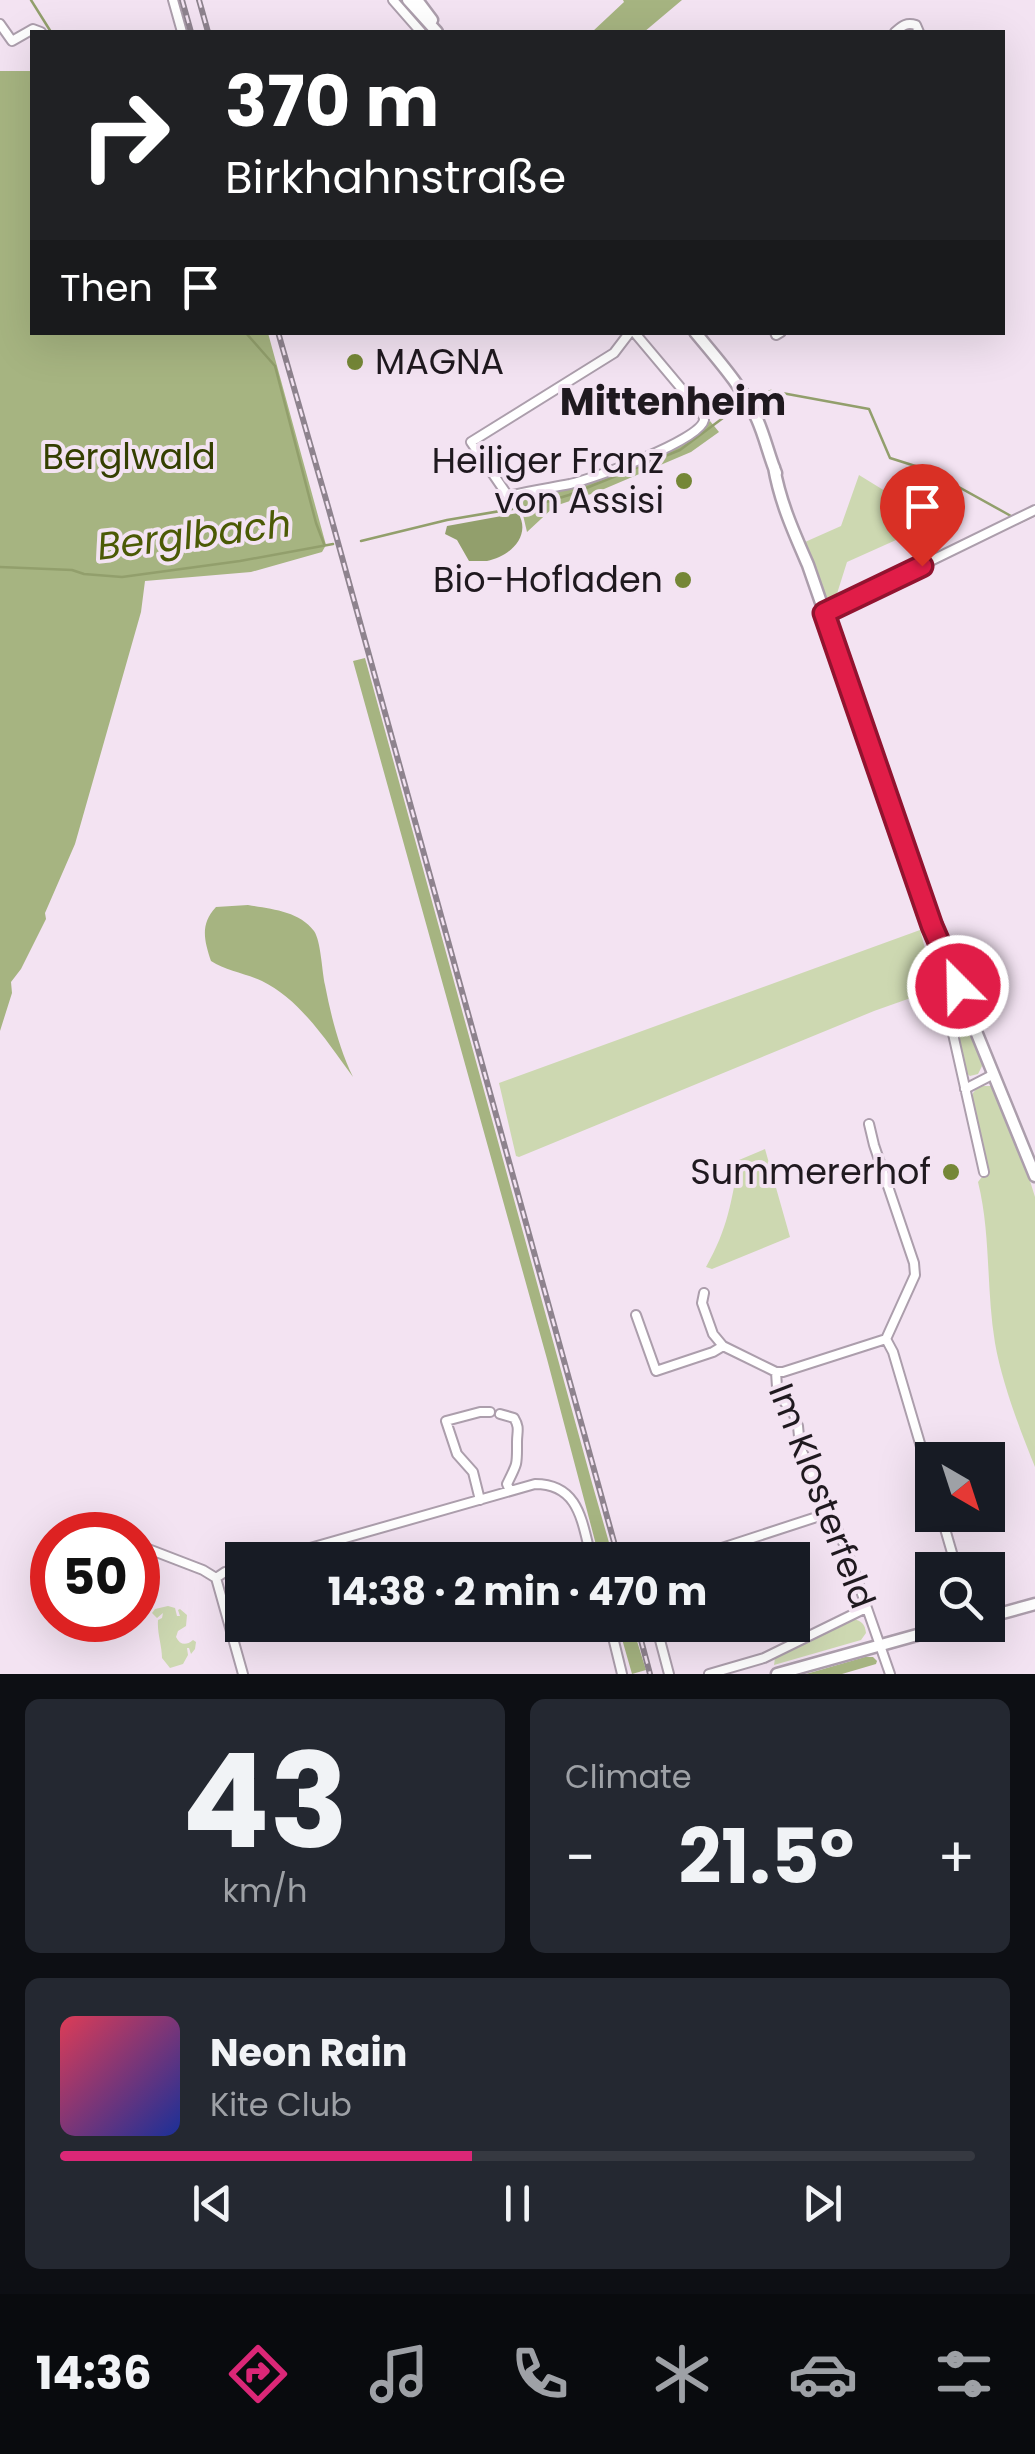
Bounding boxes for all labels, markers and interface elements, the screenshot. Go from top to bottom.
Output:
text: 370 m [225,52,439,151]
icon: right [60,70,190,200]
text: Birkhahnstraße [225,146,566,209]
icon: arrive [173,260,228,315]
text: Then [60,261,153,314]
place label: MAGNA [375,337,504,386]
marker: MAGNA [344,351,366,373]
district label: Mittenheim [560,375,786,428]
park label: Berglwald [42,432,216,481]
place label: Heiliger Franz von Assisi [432,436,664,525]
pin [880,464,965,567]
marker: Heiliger Franz von Assisi [673,470,695,492]
icon: arrive [895,479,950,534]
water label: Berglbach [94,496,294,573]
place label: Bio-Hofladen [433,555,663,604]
marker: Bio-Hofladen [672,569,694,591]
position arrow [906,934,1010,1038]
place label: Summererhof [690,1147,931,1196]
marker: Summererhof [940,1161,962,1183]
street label: Im Klosterfeld [757,1376,888,1615]
north arrow [915,1442,1005,1532]
map controls [915,1442,1005,1642]
speed limit sign: 50 [30,1512,160,1642]
button: search [915,1552,1005,1642]
text: 14:38 · 2 min · 470 m [328,1565,707,1618]
text: 43 [182,1710,348,1893]
text: Climate [565,1754,692,1799]
text: 21.5° [679,1804,854,1909]
text: − [565,1819,595,1896]
text: + [937,1819,975,1896]
text: km/h [222,1868,308,1913]
text: Neon Rain [210,2026,407,2079]
text: Kite Club [210,2082,352,2127]
icon: previous [185,2176,240,2231]
icon: pause [490,2176,545,2231]
icon: next [795,2176,850,2231]
icon: directions [223,2339,293,2409]
icon: music [364,2339,434,2409]
icon: phone [505,2339,575,2409]
icon: climate [647,2339,717,2409]
icon: car [788,2339,858,2409]
icon: filters [929,2339,999,2409]
text: 14:36 [36,2342,152,2405]

